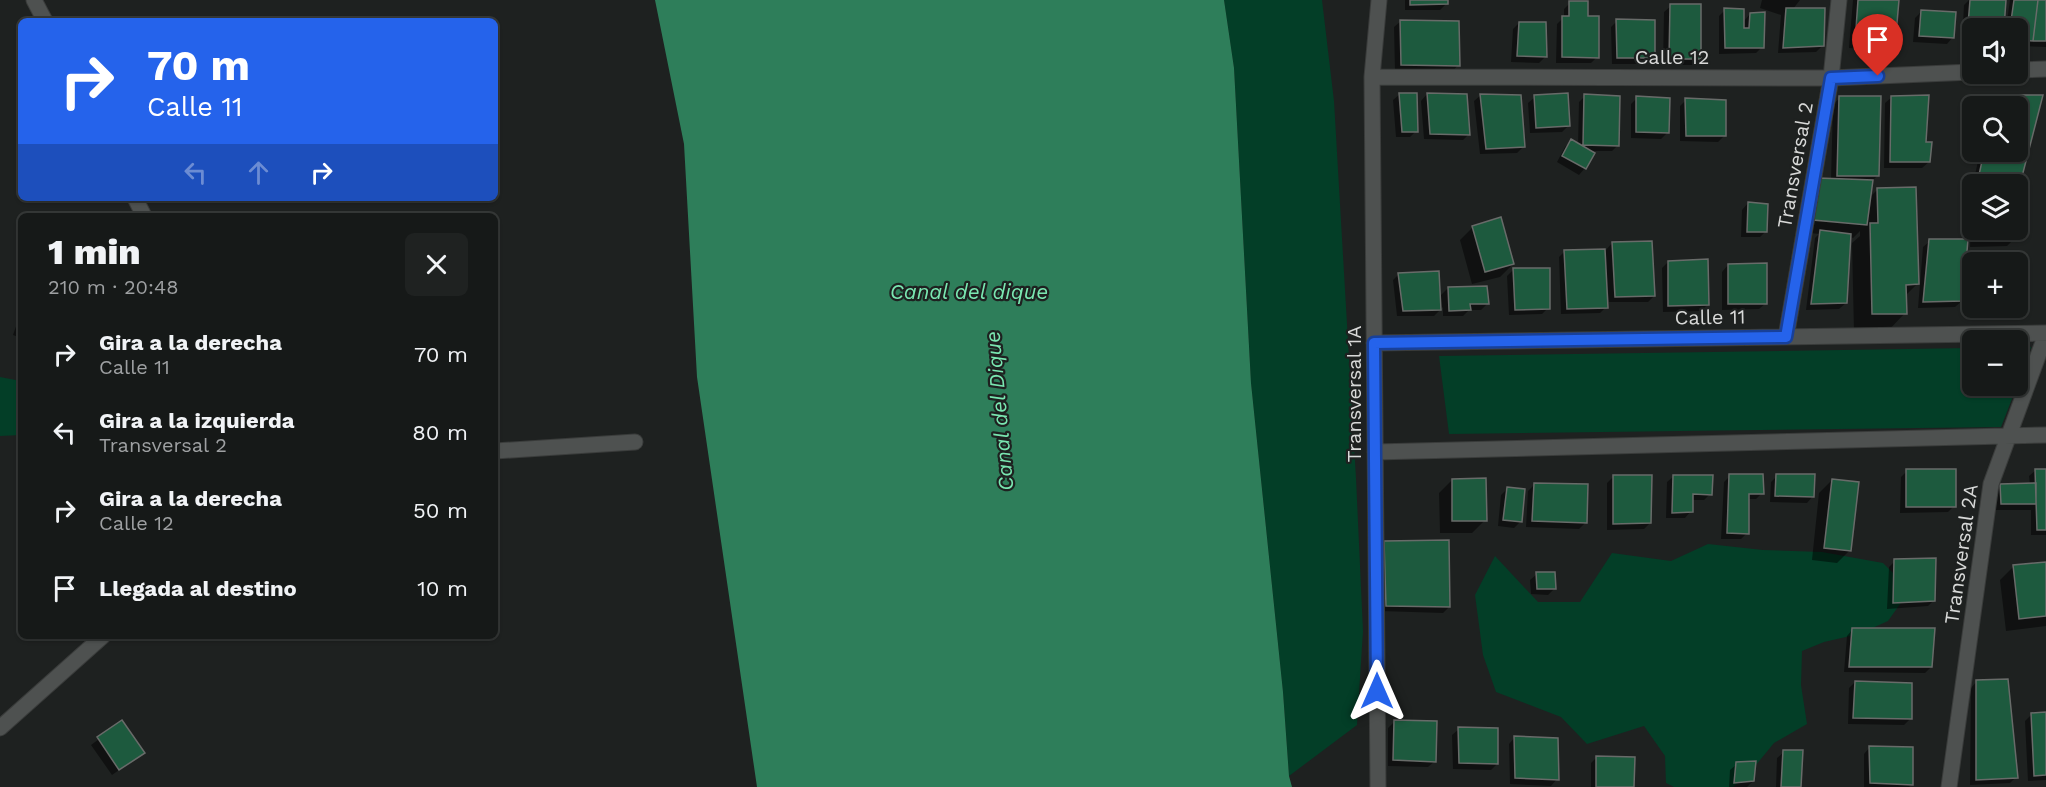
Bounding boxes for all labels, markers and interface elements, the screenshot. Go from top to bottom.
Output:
pin [1852,14,1903,76]
map controls [1962,18,2028,396]
button: sound [1962,18,2028,84]
icon: arrive [1861,23,1894,56]
text: 70 m [147,41,250,90]
icon: right [48,42,126,120]
street label: Calle 12 [1635,45,1709,69]
text: Calle 11 [147,91,243,123]
button: search [1962,96,2028,162]
street label: Transversal 2 [1772,100,1818,230]
icon: left [179,156,212,189]
icon: ahead [242,156,275,189]
icon: right [305,156,338,189]
button: layers [1962,174,2028,240]
text: 1 min [48,231,141,273]
button: close [405,233,468,296]
button: + [1962,252,2028,318]
text: 210 m · 20:48 [48,275,179,299]
water label: Canal del dique [890,279,1048,304]
street label: Calle 11 [1674,304,1746,330]
street label: Transversal 1A [1342,326,1366,462]
text: Gira a la derecha [99,330,282,355]
water label: Canal del Dique [980,330,1018,492]
button: − [1962,330,2028,396]
icon: right [48,338,81,371]
text: 70 m [414,342,468,367]
text: Calle 11 [99,355,170,379]
text: Gira a la izquierda [99,408,295,433]
icon: left [48,416,81,449]
text: 80 m [412,420,468,445]
text: Transversal 2 [99,433,227,457]
street label: Transversal 2A [1939,482,1983,626]
text: Gira a la derecha [99,486,282,511]
icon: right [48,494,81,527]
text: 50 m [413,498,468,523]
text: Calle 12 [99,511,174,535]
icon: arrive [48,572,81,605]
text: Llegada al destino [99,576,297,601]
text: 10 m [417,576,468,601]
position arrow [1345,659,1409,723]

